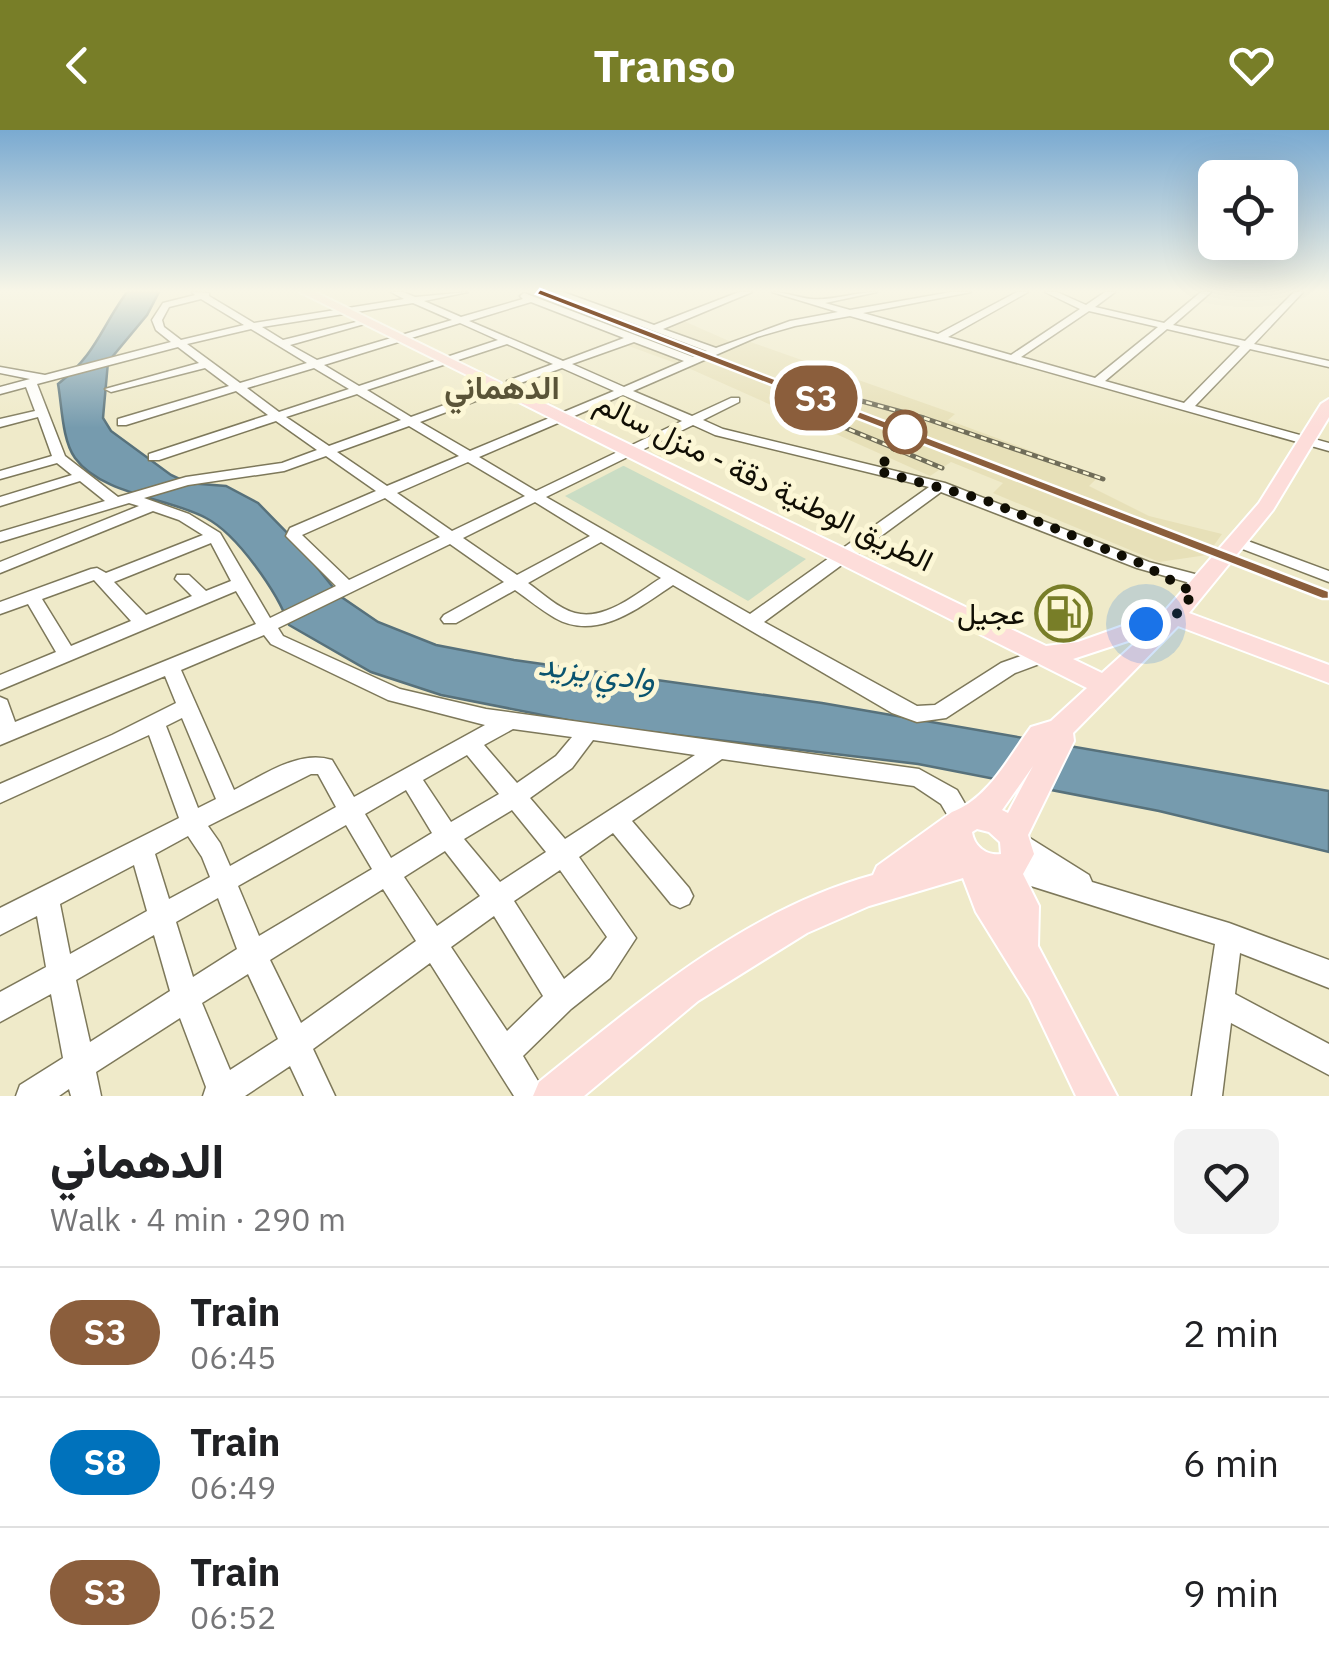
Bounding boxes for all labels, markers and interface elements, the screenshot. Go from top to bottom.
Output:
text: Transo [593,36,736,94]
icon: back [50,38,105,93]
icon: heart [1224,38,1279,93]
map controls [1198,160,1298,260]
button: locate [1198,160,1298,260]
district label: الدهماني [444,366,560,415]
line badge: S3 [771,366,861,430]
text: S3 [795,375,837,421]
street label: الطريق الوطنية دقة - منزل سالم [589,382,940,580]
unlabelled marker [884,411,926,453]
fuel station icon: عجيل [1034,584,1094,644]
place label: عجيل [957,593,1025,632]
your location [1121,599,1171,649]
water label: وادي يزيد [535,642,658,706]
text: الدهماني [50,1129,224,1191]
button: heart [1174,1129,1279,1234]
text: Walk · 4 min · 290 m [50,1198,346,1240]
text: Train [190,1287,280,1336]
text: 2 min [1183,1308,1279,1357]
text: S3 [84,1309,126,1355]
text: 06:45 [190,1336,276,1378]
text: Train [190,1417,280,1466]
text: 6 min [1183,1438,1279,1487]
text: S8 [84,1439,126,1485]
text: 06:49 [190,1466,276,1508]
text: Train [190,1547,280,1596]
text: 9 min [1183,1568,1279,1617]
text: S3 [84,1569,126,1615]
text: 06:52 [190,1596,276,1638]

